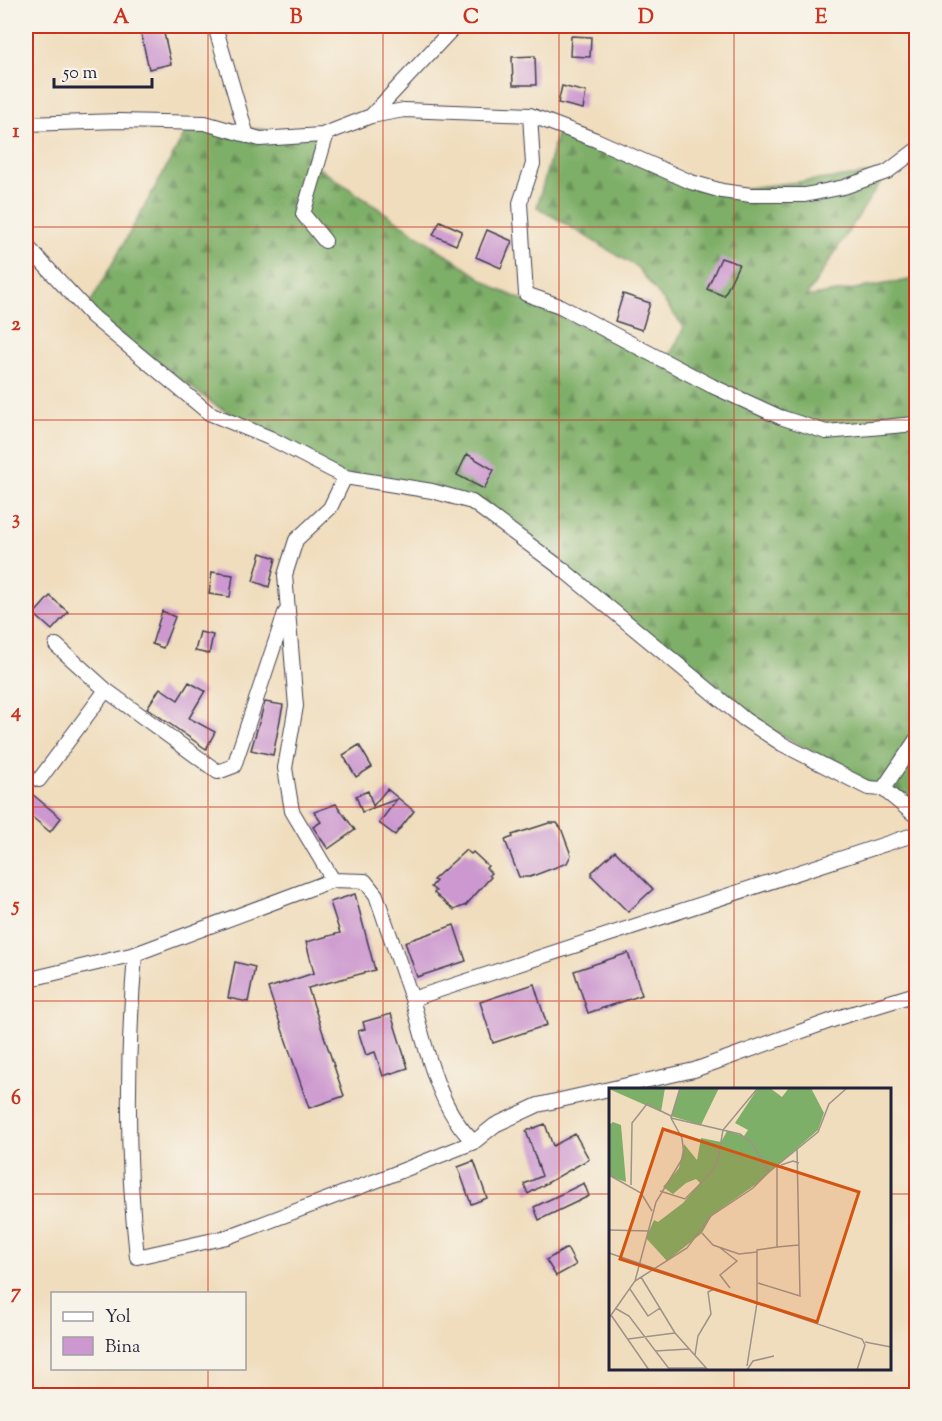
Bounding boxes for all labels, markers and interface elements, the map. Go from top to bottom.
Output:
text: A [113,4,130,33]
text: B [290,4,303,33]
text: C [463,4,479,33]
text: D [638,4,654,33]
text: E [815,4,828,33]
scale bar [54,51,152,89]
text: 50 m [62,61,98,87]
text: 1 [13,118,20,147]
text: 2 [11,311,21,340]
text: 3 [12,505,20,534]
text: 4 [10,698,21,727]
text: 5 [11,892,20,921]
text: 6 [11,1085,21,1114]
inset map [609,1088,891,1370]
text: 7 [11,1279,22,1308]
legend [51,1292,246,1370]
text: Yol [105,1305,131,1331]
text: Bina [105,1335,140,1361]

